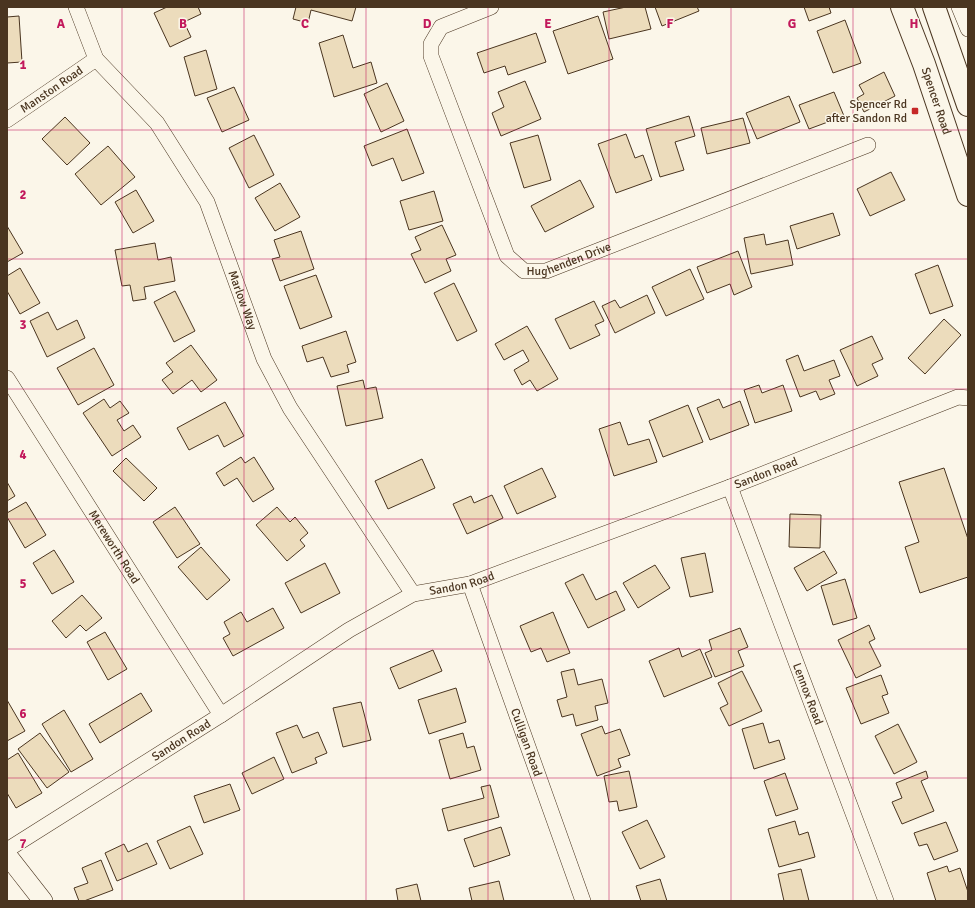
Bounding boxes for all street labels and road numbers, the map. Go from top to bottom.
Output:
street label: Manston Road [17,63,86,116]
street label: Spencer Road [918,65,955,136]
street label: Hughenden Drive [527,239,613,279]
street label: Marlow Way [225,268,260,332]
street label: Sandon Road [732,454,800,492]
street label: Mereworth Road [85,507,143,586]
street label: Sandon Road [428,568,496,599]
street label: Lennox Road [789,661,826,727]
street label: Culligan Road [507,706,545,778]
street label: Sandon Road [149,716,214,764]

